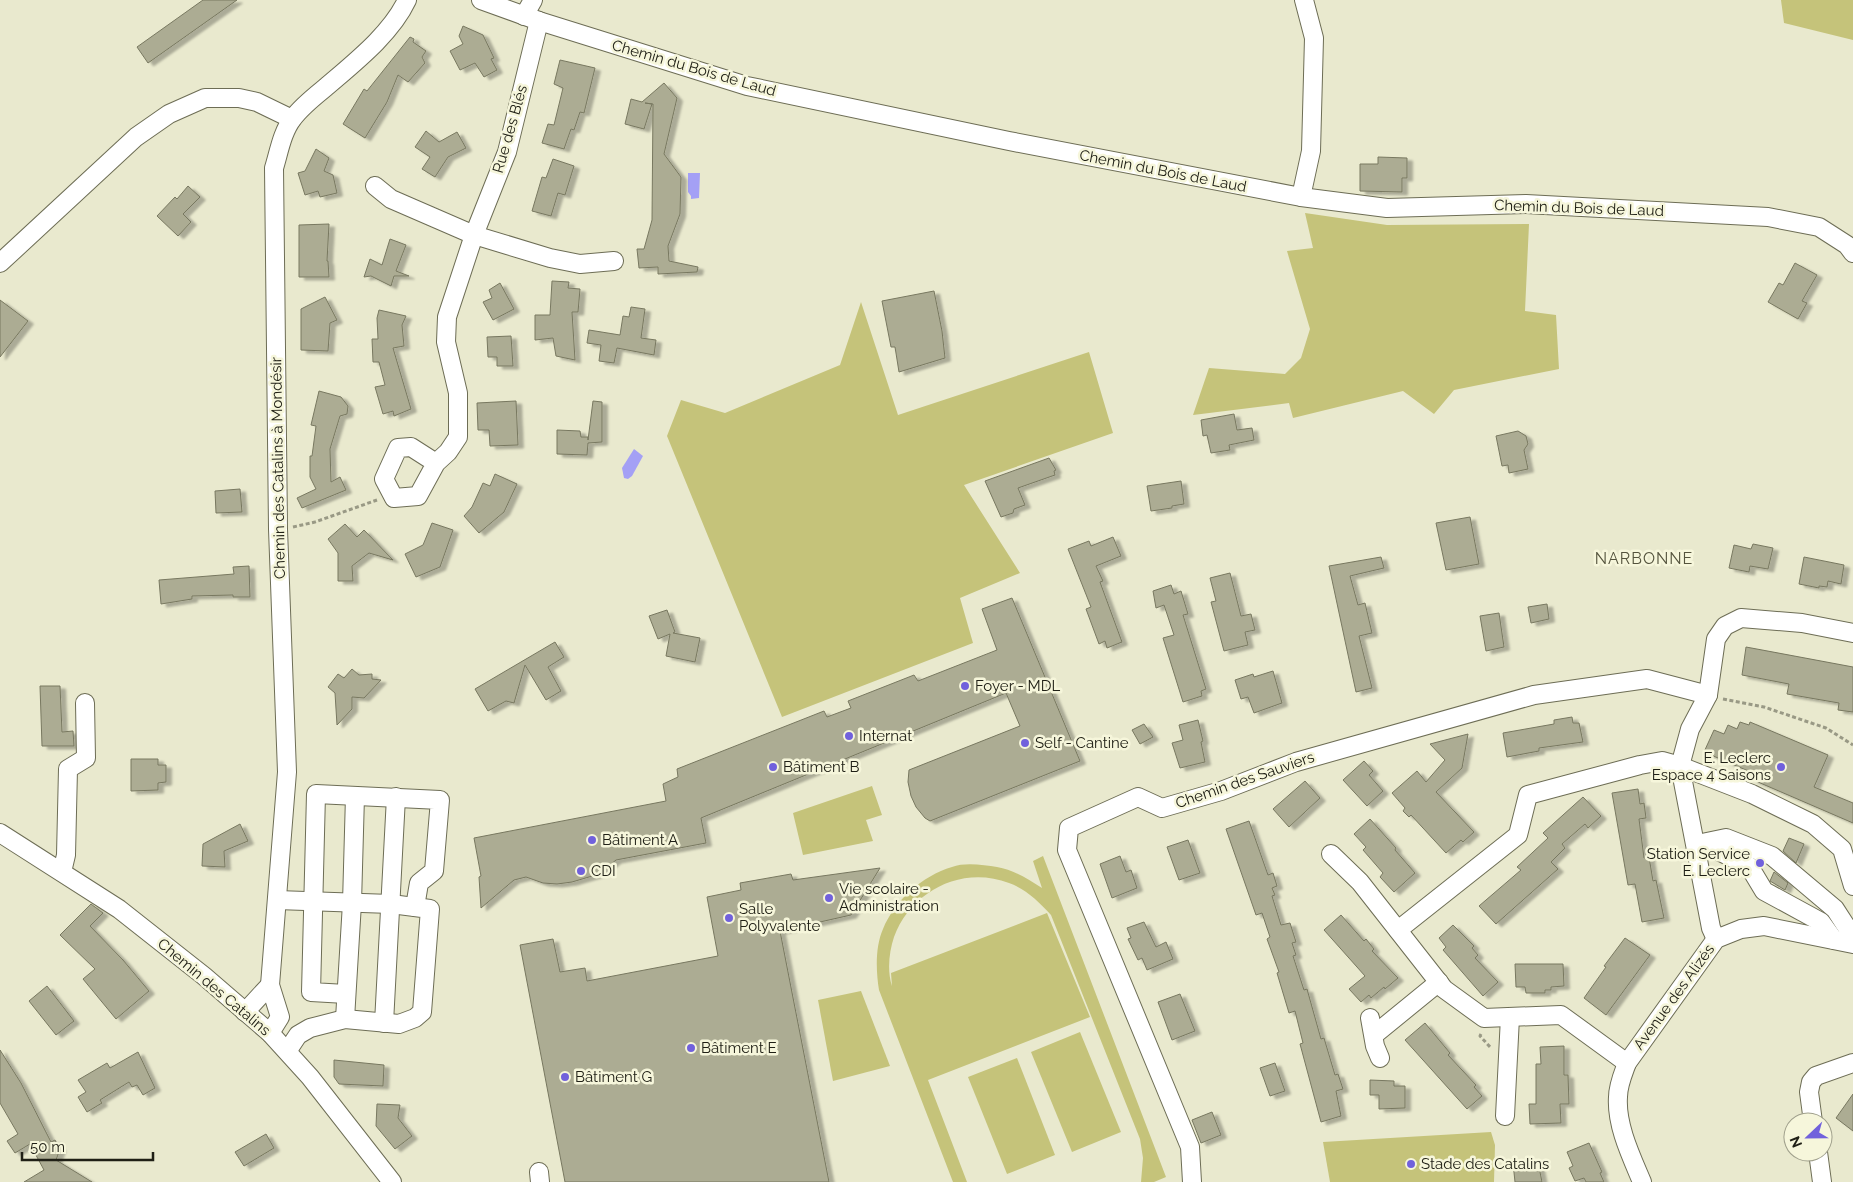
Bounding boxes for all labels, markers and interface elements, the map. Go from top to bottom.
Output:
street label: Chemin du Bois de Laud [610,36,778,100]
street label: Rue des Blés [489,83,531,175]
street label: Chemin du Bois de Laud [1078,146,1248,196]
street label: Chemin du Bois de Laud [1494,196,1664,220]
street label: Chemin des Catalins à Mondésir [267,356,289,579]
district label: NARBONNE [1595,549,1693,568]
place label: Foyer - MDL [975,677,1060,695]
marker: Foyer - MDL [959,680,971,692]
place label: Internat [859,727,912,745]
marker: Internat [843,730,855,742]
place label: Self - Cantine [1035,734,1129,752]
marker: Self - Cantine [1019,737,1031,749]
street label: Chemin des Sauviers [1173,748,1317,812]
place label: E. Leclerc Espace 4 Saisons [1652,749,1771,784]
place label: Bâtiment B [783,758,860,776]
marker: Bâtiment B [767,761,779,773]
marker: E. Leclerc Espace 4 Saisons [1775,761,1787,773]
place label: Bâtiment A [602,831,678,849]
marker: Bâtiment A [586,834,598,846]
place label: Station Service E. Leclerc [1647,845,1750,880]
marker: Station Service E. Leclerc [1754,857,1766,869]
place label: CDI [591,862,616,880]
marker: CDI [575,865,587,877]
place label: Vie scolaire - Administration [839,880,939,915]
marker: Vie scolaire - Administration [823,892,835,904]
place label: Salle Polyvalente [739,900,820,935]
marker: Salle Polyvalente [723,912,735,924]
street label: Chemin des Catalins [154,935,274,1039]
street label: Avenue des Alizés [1630,941,1718,1053]
place label: Bâtiment E [701,1039,777,1057]
marker: Bâtiment E [685,1042,697,1054]
place label: Bâtiment G [575,1068,652,1086]
marker: Bâtiment G [559,1071,571,1083]
north arrow [1783,1112,1833,1162]
scale bar [22,1130,154,1162]
text: N [1787,1134,1805,1150]
text: 50 m [30,1138,65,1156]
place label: Stade des Catalins [1421,1155,1549,1173]
marker: Stade des Catalins [1405,1158,1417,1170]

